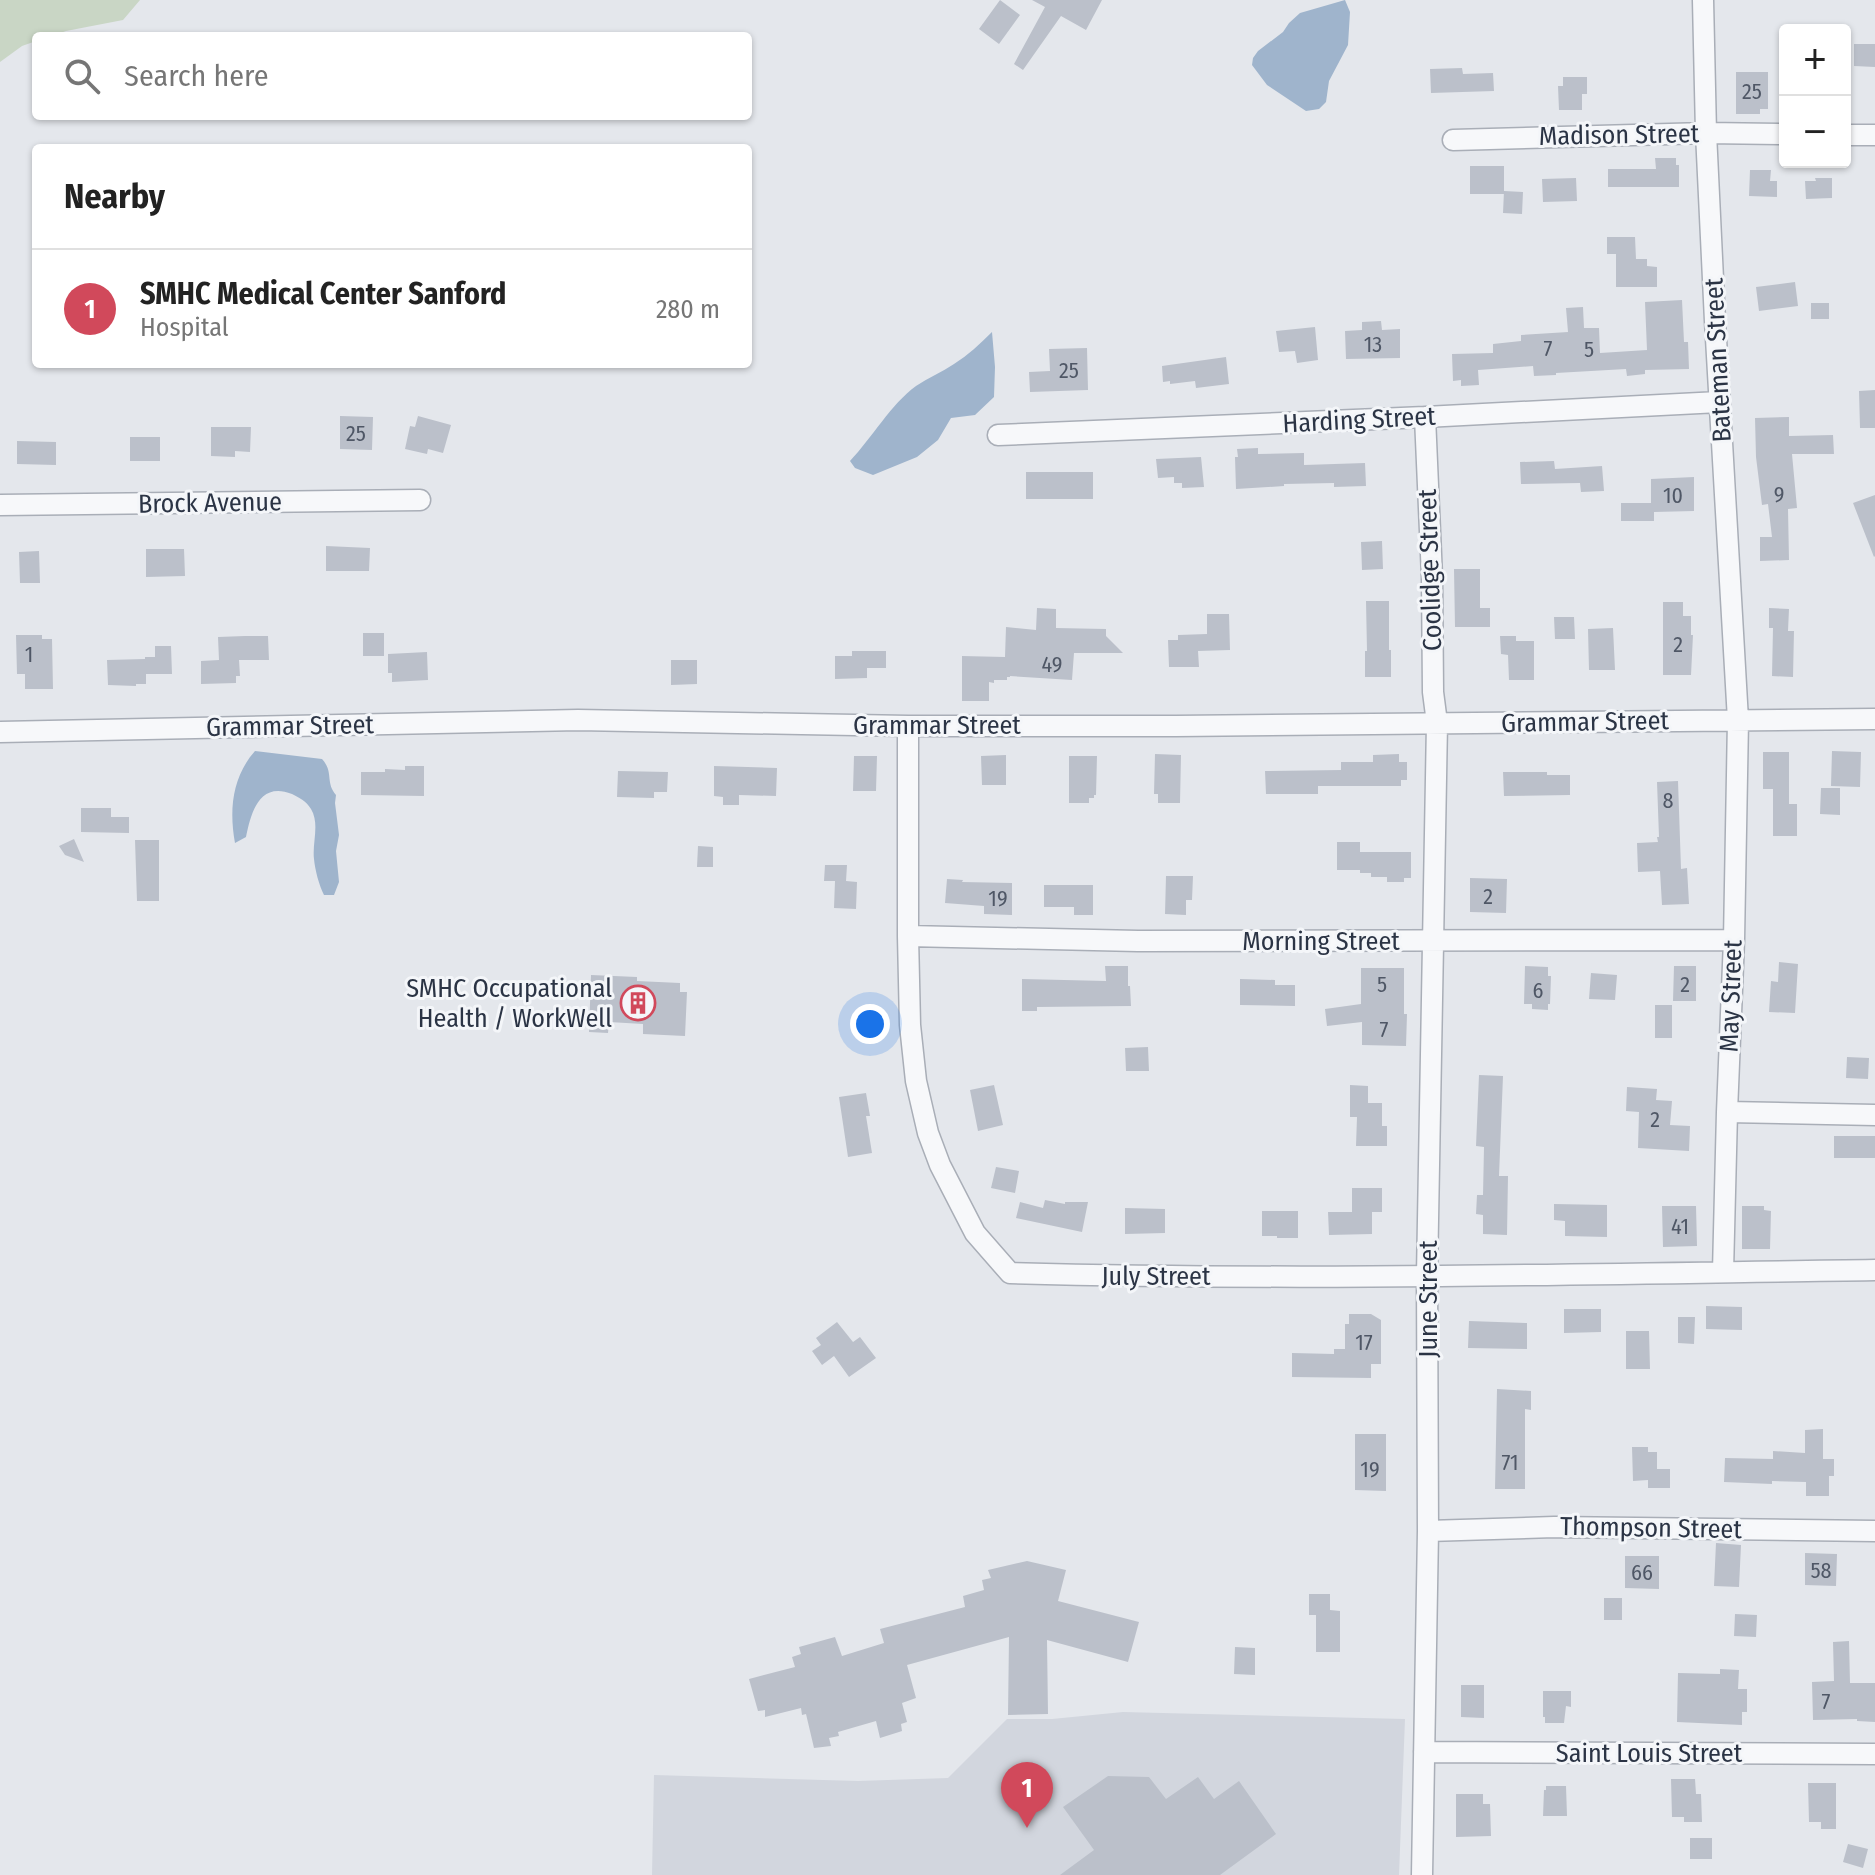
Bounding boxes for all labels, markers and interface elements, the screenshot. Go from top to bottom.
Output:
map controls [1779,24,1851,168]
button: + [1779,24,1851,96]
search box [32,32,752,120]
icon: search [60,54,104,98]
text: Search here [124,58,269,94]
house number: 25 [1742,78,1762,105]
button: − [1779,96,1851,168]
street label: Madison Street [1539,118,1700,152]
text: Nearby [64,176,165,217]
text: SMHC Medical Center Sanford [140,276,506,312]
street label: Bateman Street [1698,277,1738,443]
text: 1 [85,294,96,325]
text: 280 m [656,294,720,325]
text: Hospital [140,312,229,343]
house number: 13 [1364,331,1382,358]
house number: 7 [1544,335,1553,362]
house number: 5 [1584,336,1594,363]
house number: 25 [1059,357,1079,384]
street label: Harding Street [1282,400,1437,439]
house number: 25 [346,420,366,447]
house number: 9 [1774,481,1784,508]
house number: 10 [1663,482,1683,509]
street label: Brock Avenue [138,486,282,520]
street label: Coolidge Street [1412,488,1448,652]
house number: 2 [1673,631,1683,658]
house number: 1 [25,641,33,668]
house number: 49 [1042,651,1062,678]
street label: Grammar Street [1501,705,1670,739]
street label: Grammar Street [206,709,375,743]
street label: Grammar Street [853,710,1021,741]
house number: 8 [1662,787,1674,814]
house number: 2 [1483,883,1493,910]
house number: 19 [988,885,1008,912]
street label: Morning Street [1242,926,1400,957]
street label: May Street [1714,939,1748,1053]
house number: 5 [1377,971,1387,998]
house number: 2 [1680,971,1690,998]
place label: SMHC Occupational Health / WorkWell [406,973,612,1034]
house number: 6 [1533,977,1544,1004]
building icon: SMHC Occupational Health / WorkWell [619,984,657,1022]
your location [850,1004,890,1044]
house number: 7 [1380,1016,1389,1043]
house number: 2 [1650,1106,1660,1133]
house number: 41 [1671,1213,1689,1240]
street label: June Street [1413,1240,1444,1358]
street label: July Street [1102,1261,1211,1292]
house number: 17 [1355,1329,1373,1356]
house number: 71 [1501,1449,1519,1476]
house number: 19 [1360,1456,1380,1483]
street label: Thompson Street [1560,1511,1743,1545]
house number: 58 [1810,1557,1832,1584]
house number: 66 [1631,1559,1653,1586]
house number: 7 [1822,1688,1831,1715]
street label: Saint Louis Street [1556,1738,1743,1769]
pin: 1 [1001,1762,1053,1828]

